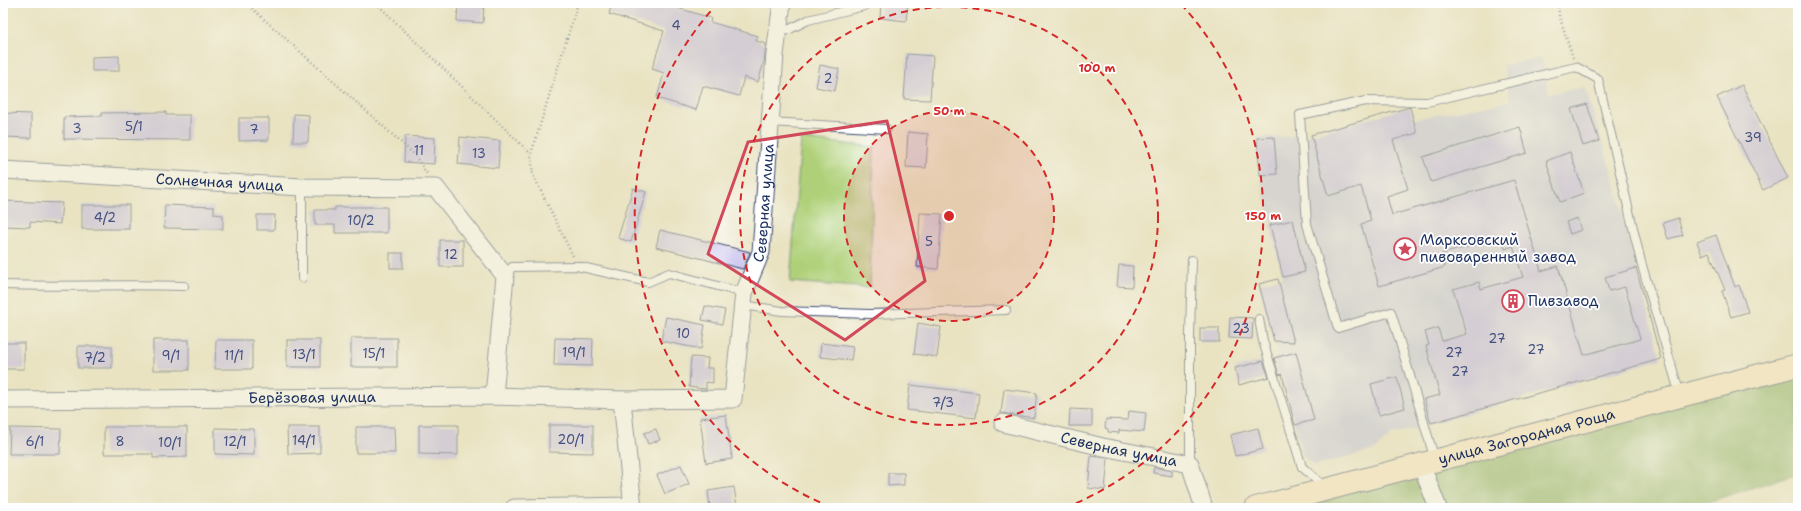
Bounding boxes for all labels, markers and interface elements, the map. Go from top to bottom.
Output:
house number: 4 [671,17,681,34]
text: 100 m [1079,60,1116,76]
house number: 2 [823,70,833,87]
text: 50 m [934,103,965,119]
house number: 5/1 [125,118,143,135]
house number: 3 [72,120,82,137]
house number: 7 [249,121,259,138]
house number: 39 [1744,129,1762,146]
house number: 11 [414,142,424,159]
street label: Северная улица [748,142,779,266]
house number: 13 [472,145,486,162]
street label: Солнечная улица [155,169,285,196]
text: 150 m [1245,208,1281,224]
house number: 4/2 [94,209,116,226]
centre of rings [942,209,956,223]
house number: 10/2 [347,212,375,229]
place label: Марксовский пивоваренный завод [1420,230,1576,267]
house number: 5 [925,233,933,250]
place icon: Марксовский пивоваренный завод [1392,236,1418,262]
house number: 12 [444,246,458,263]
building icon: Пивзавод [1500,288,1526,314]
place label: Пивзавод [1528,291,1599,311]
house number: 23 [1232,320,1250,337]
house number: 10 [676,325,690,342]
house number: 27 [1488,330,1506,347]
house number: 27 [1527,341,1545,358]
house number: 19/1 [562,344,586,361]
house number: 27 [1445,344,1463,361]
house number: 15/1 [363,345,386,362]
house number: 13/1 [292,346,316,363]
house number: 9/1 [161,347,181,364]
house number: 11/1 [224,347,244,364]
house number: 7/2 [84,349,106,366]
house number: 27 [1451,363,1469,380]
street label: Берёзовая улица [248,387,376,408]
house number: 7/3 [932,394,954,411]
street label: улица Загородная Роща [1436,404,1618,469]
street label: Северная улица [1059,427,1180,471]
house number: 20/1 [557,431,585,448]
house number: 14/1 [292,432,316,449]
house number: 6/1 [26,433,44,450]
house number: 8 [115,433,125,450]
house number: 12/1 [223,433,247,450]
house number: 10/1 [158,434,182,451]

